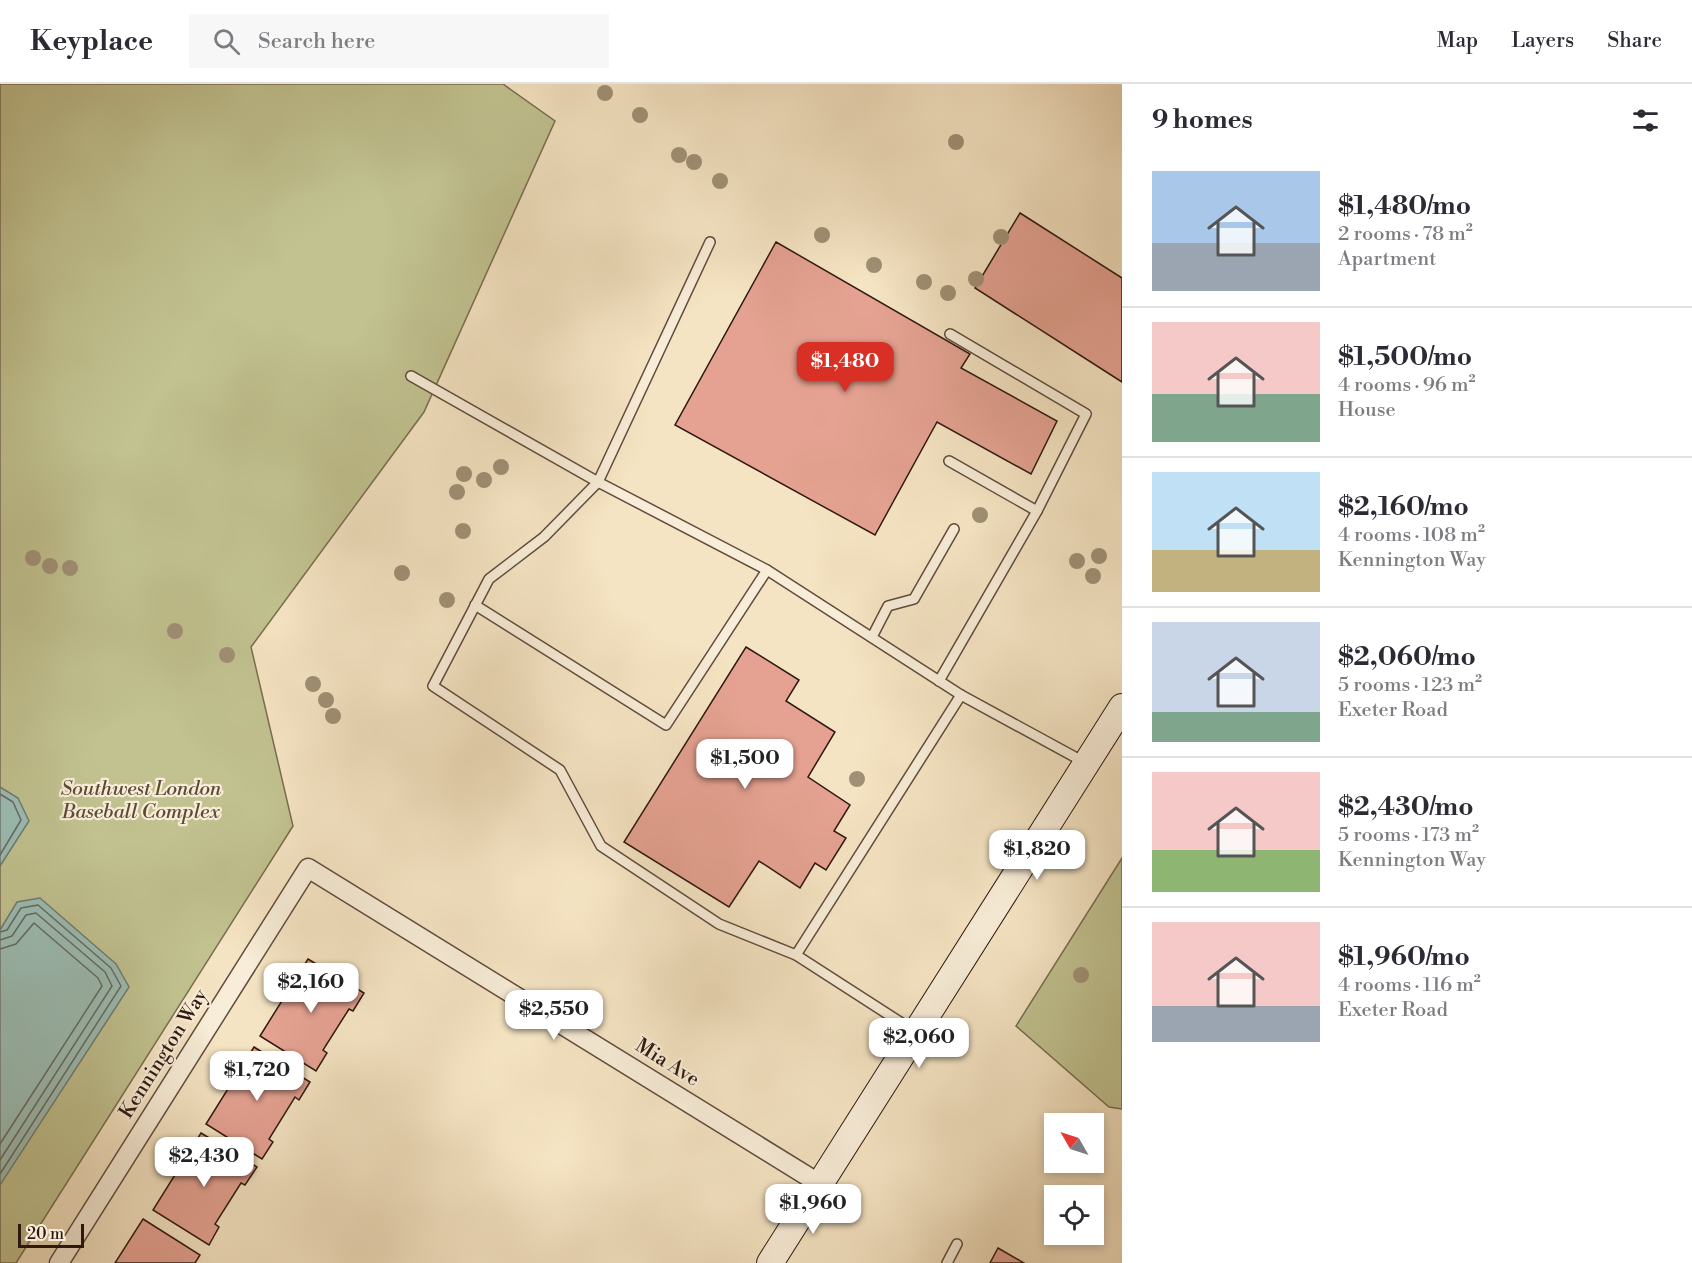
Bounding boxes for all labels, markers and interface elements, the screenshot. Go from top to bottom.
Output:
search box [189,14,609,68]
text: Keyplace [30,24,153,59]
icon: search [210,25,243,58]
text: Search here [258,28,375,55]
text: Map [1437,28,1478,54]
text: Layers [1511,28,1574,54]
text: Share [1607,28,1662,54]
text: 9 homes [1152,104,1253,136]
icon: filters [1629,104,1662,137]
text: $1,480/mo [1338,190,1471,222]
icon: home [1200,195,1272,267]
text: 2 rooms · 78 m² [1338,222,1473,247]
text: Apartment [1338,247,1436,272]
text: $1,500/mo [1338,341,1472,373]
pin: $1,480 [796,342,894,393]
icon: home [1200,346,1272,418]
text: $1,480 [811,349,879,374]
text: 4 rooms · 96 m² [1338,373,1476,398]
text: House [1338,398,1396,423]
text: $2,160/mo [1338,491,1469,523]
icon: home [1200,496,1272,568]
text: 4 rooms · 108 m² [1338,523,1485,548]
text: Kennington Way [1338,548,1486,573]
text: $2,060/mo [1338,641,1476,673]
icon: home [1200,646,1272,718]
text: 5 rooms · 123 m² [1338,673,1482,698]
text: Exeter Road [1338,698,1448,723]
pin: $1,500 [696,739,794,790]
text: $1,500 [710,746,780,771]
park label: Southwest London Baseball Complex [61,777,222,825]
text: $2,430/mo [1338,791,1474,823]
icon: home [1200,796,1272,868]
text: 5 rooms · 173 m² [1338,823,1479,848]
pin: $1,820 [988,830,1086,881]
text: $1,820 [1003,837,1071,862]
text: Kennington Way [1338,848,1486,873]
text: $1,960/mo [1338,941,1470,973]
icon: home [1200,946,1272,1018]
pin: $2,160 [262,963,360,1014]
text: $2,160 [278,970,344,995]
text: 4 rooms · 116 m² [1338,973,1481,998]
street label: Kennington Way [114,984,214,1123]
pin: $2,550 [505,990,603,1041]
text: $2,550 [519,997,589,1022]
text: Exeter Road [1338,998,1448,1023]
pin: $2,060 [870,1018,968,1069]
text: $2,060 [883,1025,955,1050]
street label: Mia Ave [630,1034,704,1092]
pin: $1,720 [208,1051,306,1102]
text: $1,720 [224,1058,290,1083]
north arrow [1044,1113,1104,1173]
map controls [1044,1113,1104,1245]
pin: $2,430 [155,1137,253,1188]
text: $2,430 [169,1144,239,1169]
pin: $1,960 [764,1184,862,1235]
button: locate [1044,1185,1104,1245]
text: $1,960 [779,1191,847,1216]
scale bar [18,1221,84,1248]
text: 20 m [27,1224,64,1244]

